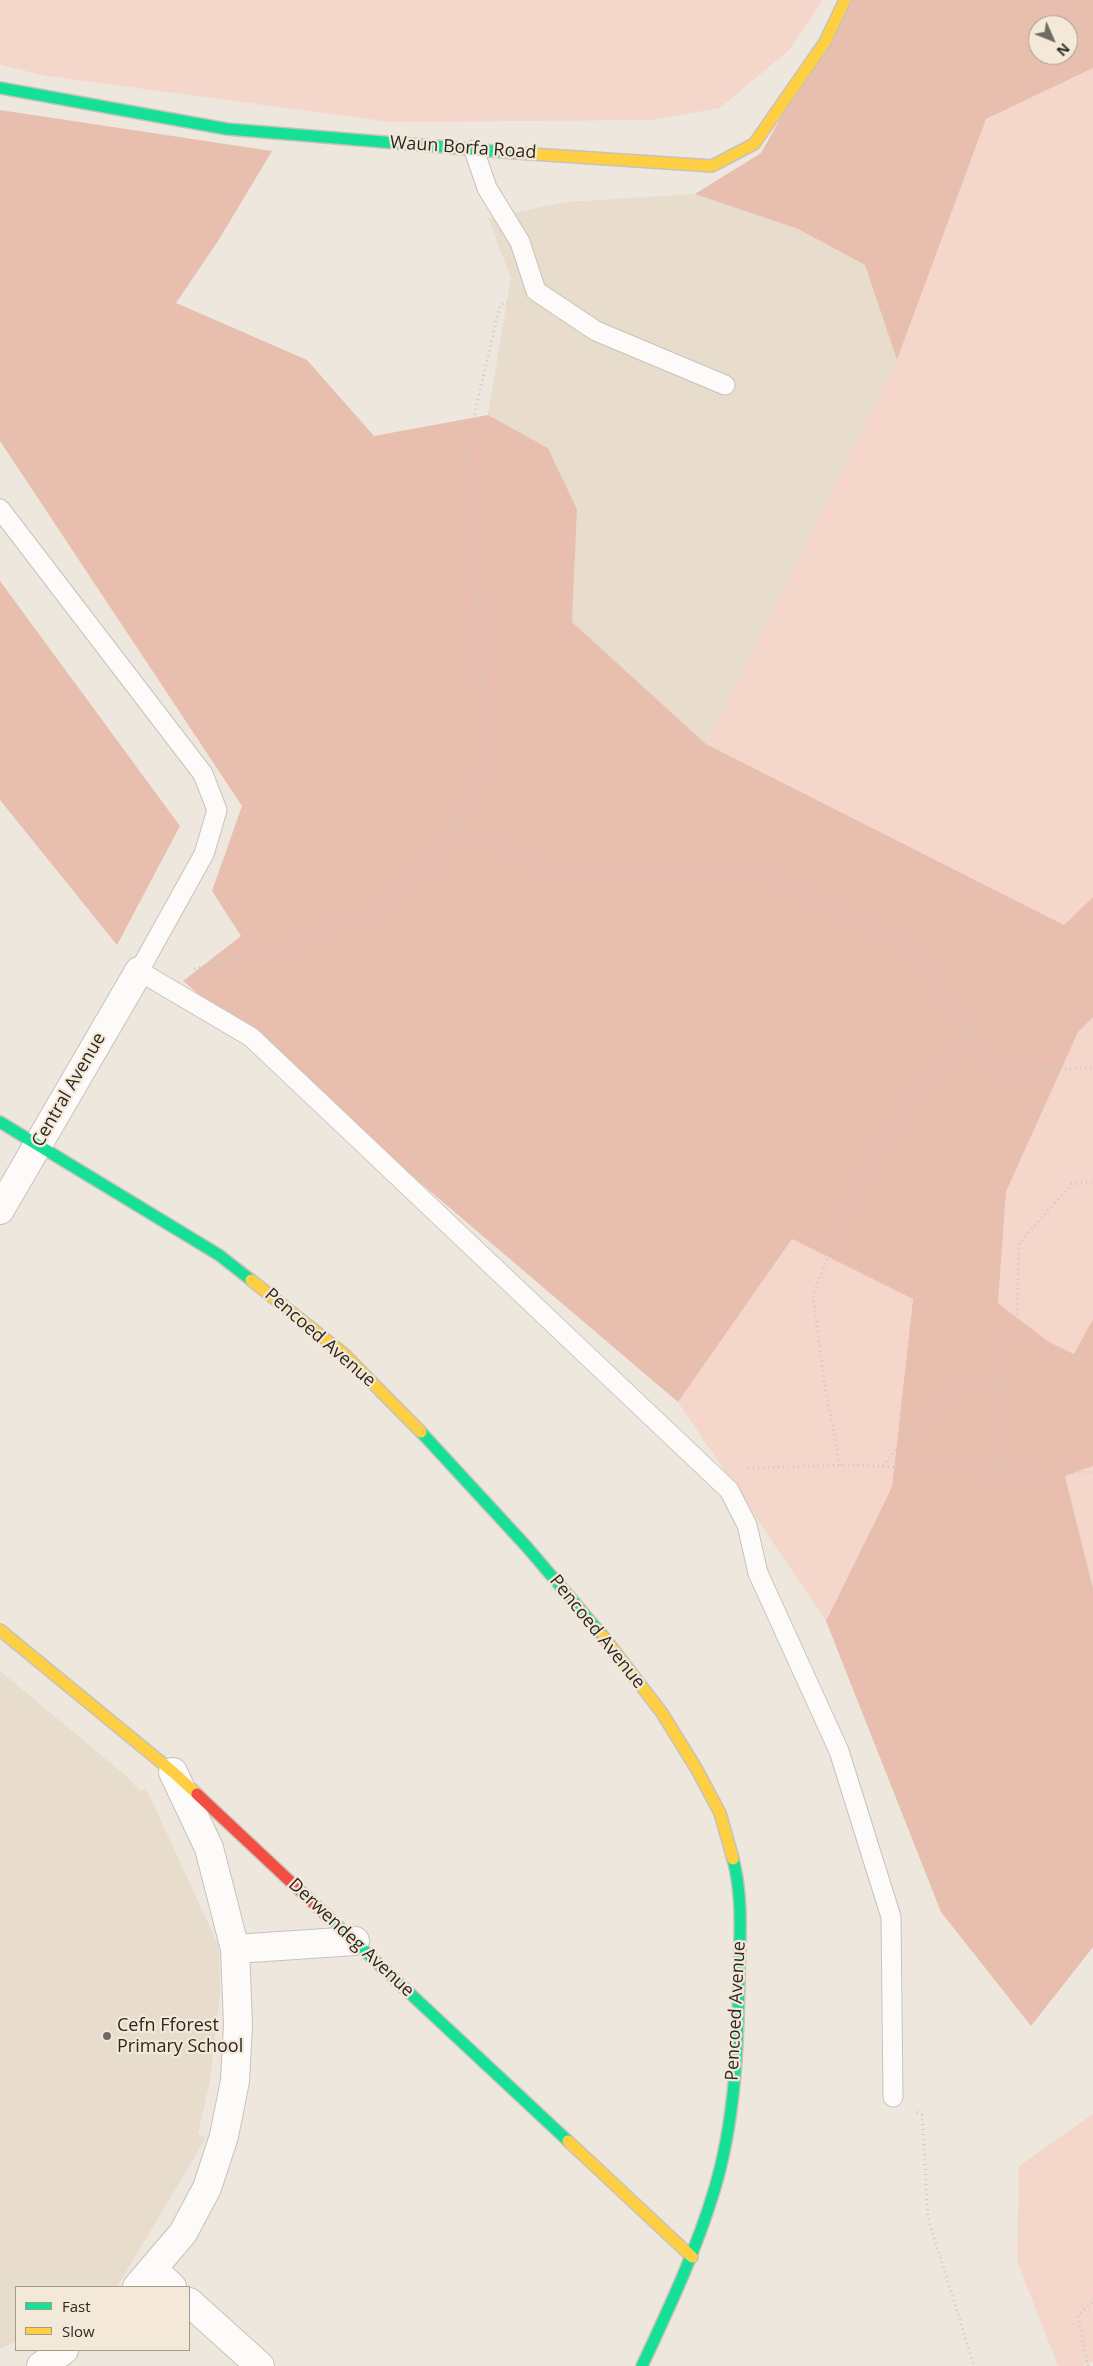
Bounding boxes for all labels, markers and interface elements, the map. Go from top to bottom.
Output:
north arrow [1028,15,1078,65]
text: N [1053,39,1074,61]
street label: Waun Borfa Road [389,132,537,164]
street label: Central Avenue [28,1029,110,1151]
street label: Pencoed Avenue [260,1284,380,1392]
street label: Pencoed Avenue [545,1571,649,1693]
street label: Derwendeg Avenue [284,1874,418,2002]
street label: Pencoed Avenue [722,1941,750,2081]
place label: Cefn Fforest Primary School [117,2015,243,2058]
marker: Cefn Fforest Primary School [101,2030,113,2042]
legend [15,2286,190,2351]
text: Fast [62,2296,91,2316]
text: Slow [62,2321,95,2341]

